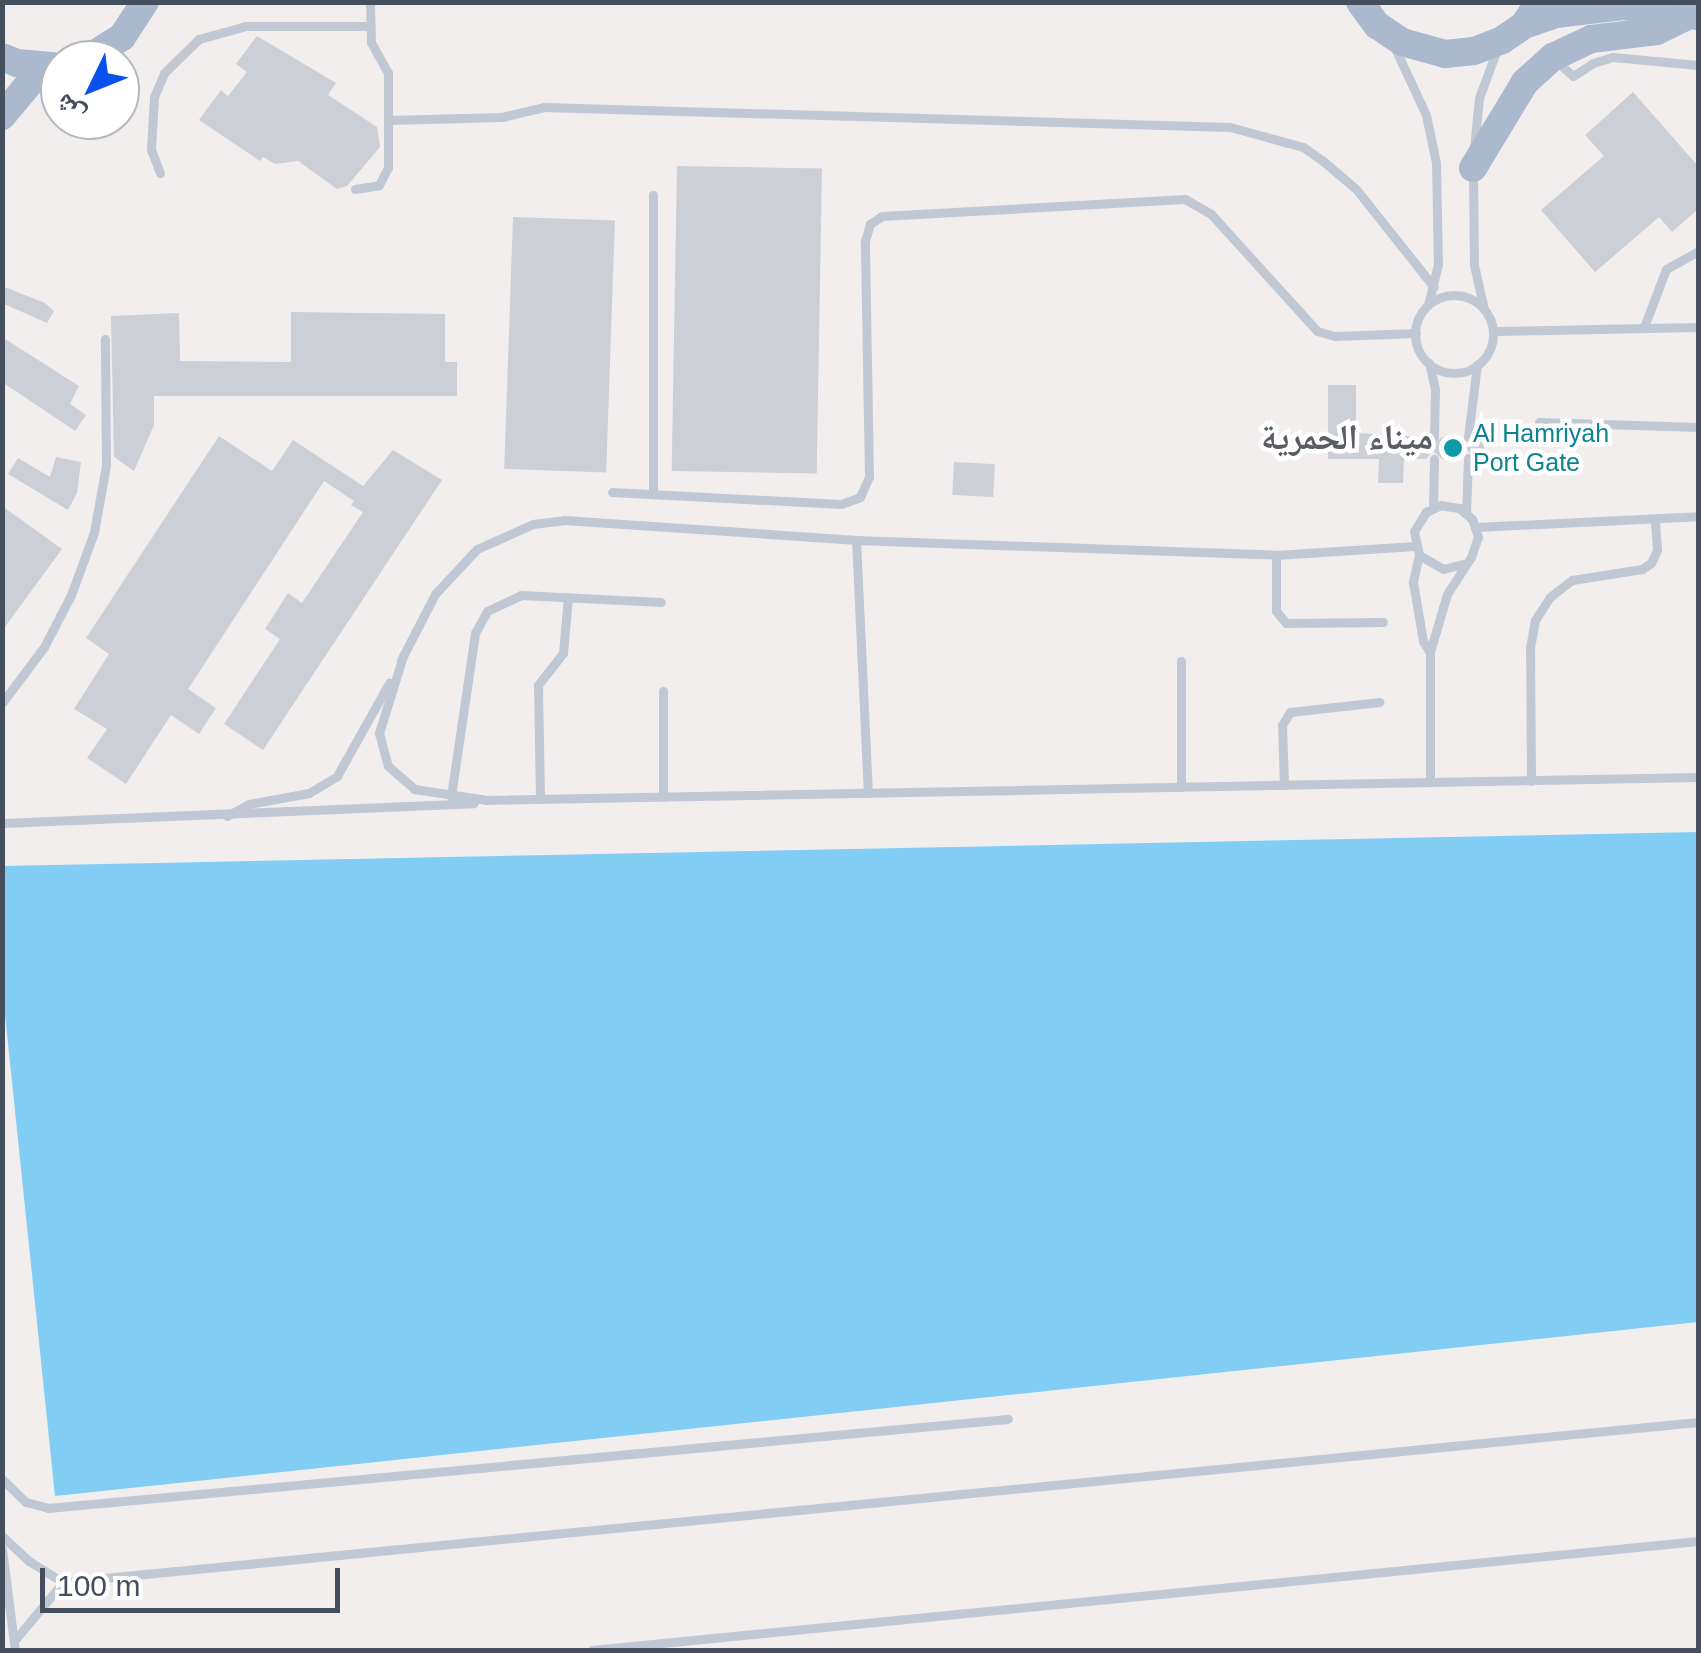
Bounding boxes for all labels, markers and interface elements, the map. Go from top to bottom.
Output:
north arrow [40,40,140,140]
text: ش [48,88,91,131]
district label: ميناء الحمرية [1261,416,1433,458]
place label: Al Hamriyah Port Gate [1473,419,1609,478]
marker: Al Hamriyah Port Gate [1442,437,1464,459]
scale bar [45,1548,345,1610]
text: 100 m [57,1569,140,1602]

